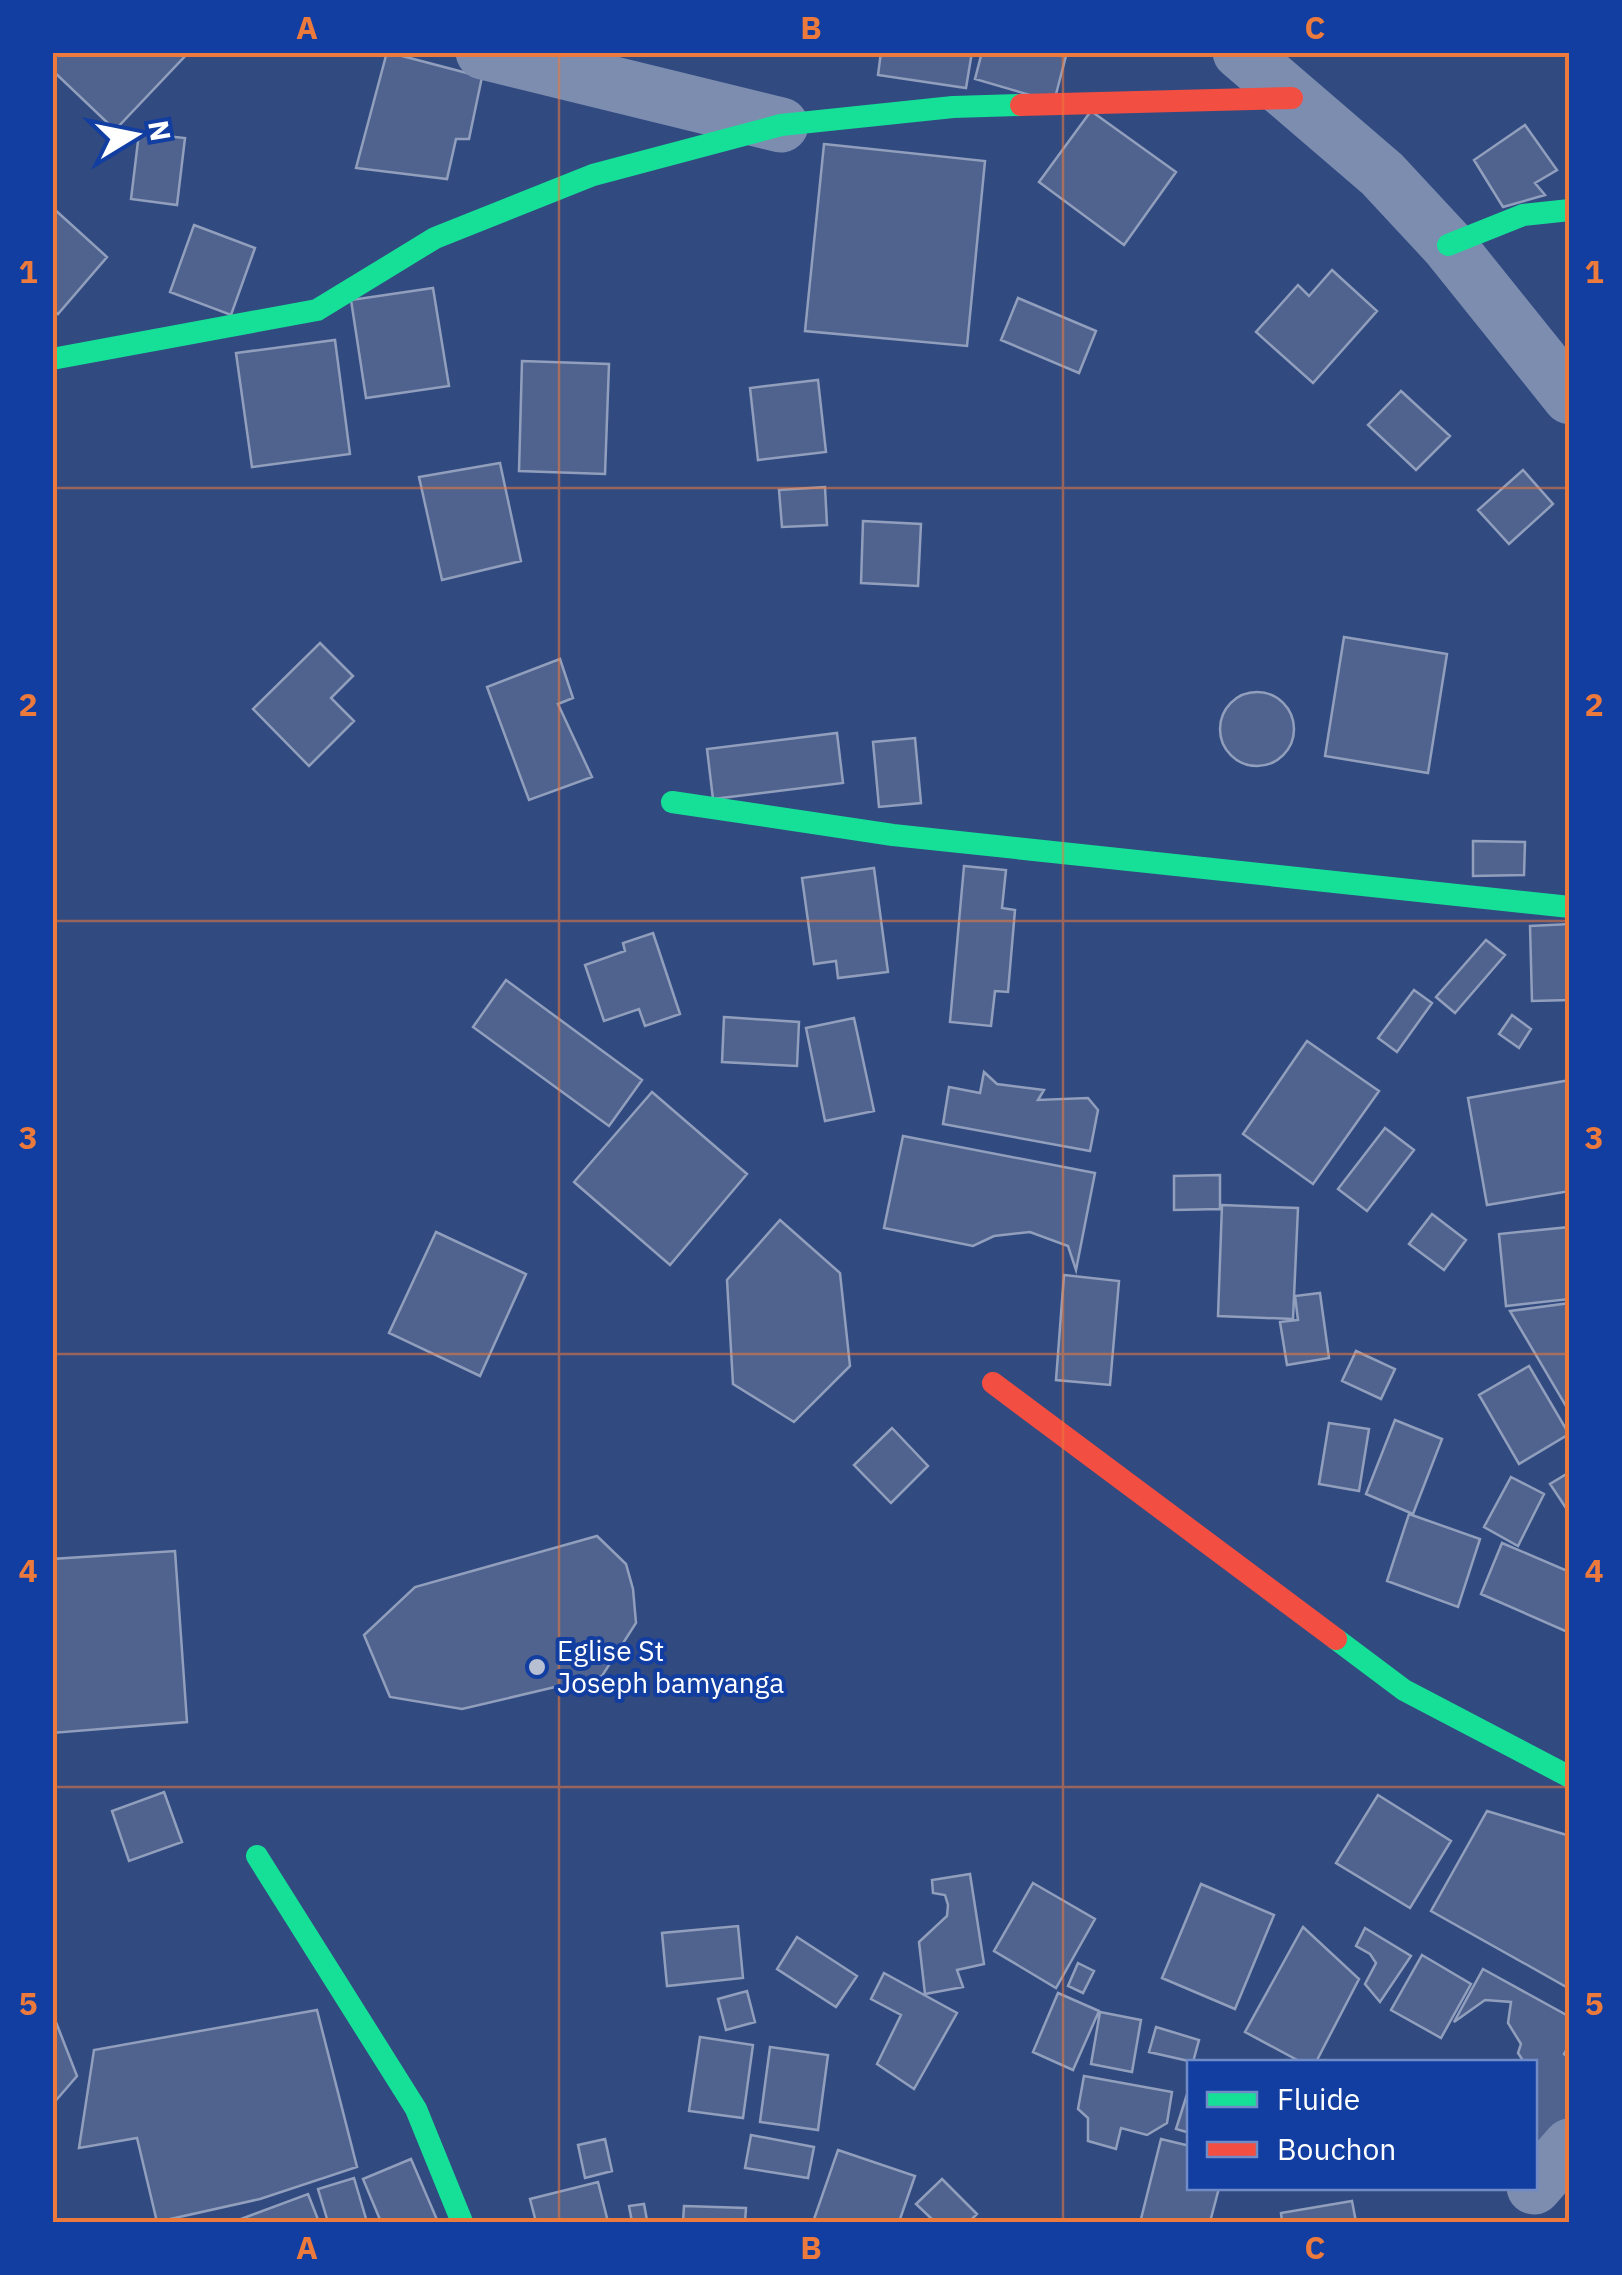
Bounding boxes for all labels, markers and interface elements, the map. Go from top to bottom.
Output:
text: A [296,6,318,48]
text: B [800,6,822,48]
text: C [1305,6,1325,48]
north arrow [85,85,185,185]
text: N [140,117,180,144]
text: 1 [18,250,38,292]
text: 1 [1584,250,1604,292]
text: 2 [18,683,38,725]
text: 2 [1584,683,1604,725]
text: 3 [18,1116,38,1158]
text: 3 [1584,1116,1604,1158]
text: 4 [18,1549,38,1591]
text: 4 [1584,1549,1604,1591]
place label: Eglise St Joseph bamyanga [557,1632,784,1701]
marker: Eglise St Joseph bamyanga [526,1656,548,1678]
text: 5 [18,1982,38,2024]
text: 5 [1584,1982,1604,2024]
legend [1187,2060,1537,2190]
text: Fluide [1277,2079,1360,2118]
text: Bouchon [1277,2129,1396,2168]
text: A [296,2226,318,2268]
text: B [800,2226,822,2268]
text: C [1305,2226,1325,2268]

